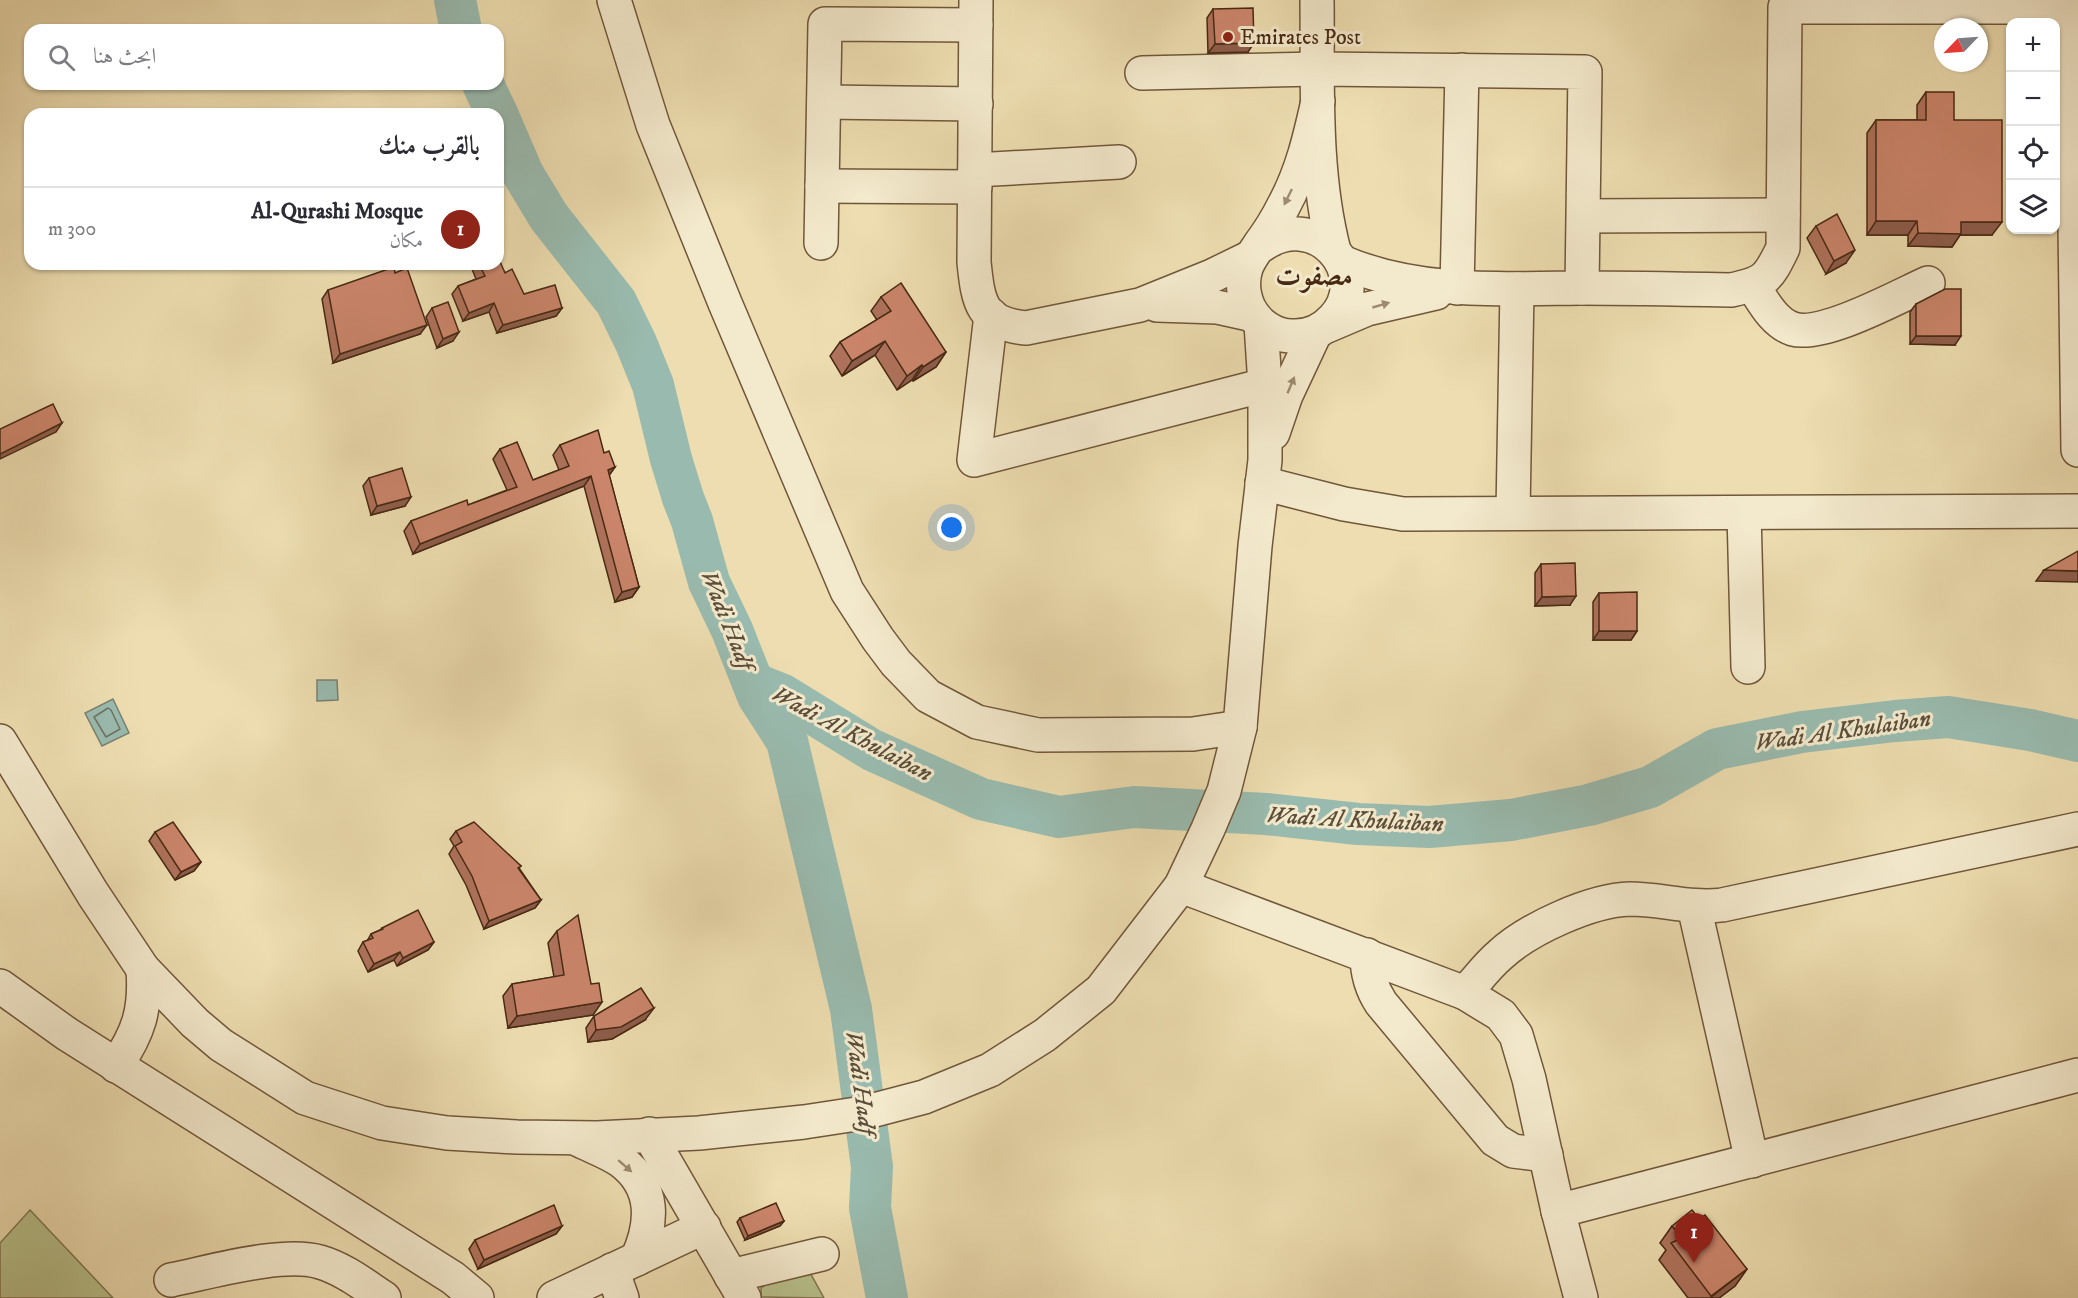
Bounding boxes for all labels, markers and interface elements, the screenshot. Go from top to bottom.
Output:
north arrow [1934,18,1988,72]
map controls [2006,18,2060,234]
button: + [2006,18,2060,72]
search box [24,24,504,90]
place label: Emirates Post [1240,24,1361,51]
marker: Emirates Post [1221,30,1235,44]
icon: search [45,41,78,74]
text: ابحث هنا [93,43,156,70]
button: − [2006,72,2060,126]
button: locate [2006,126,2060,180]
text: بالقرب منك [378,130,480,163]
button: layers [2006,180,2060,234]
one-way arrow [1284,188,1293,205]
text: Al-Qurashi Mosque [251,198,423,225]
text: 300 m [48,217,96,242]
text: 1 [457,217,464,242]
text: مكان [389,229,423,254]
district label: مصفوت [1275,259,1353,294]
one-way arrow [1372,300,1390,309]
one-way arrow [1287,376,1296,394]
your location [937,513,966,542]
water label: Wadi Hadf [693,566,763,680]
water label: Wadi Al Khulaiban [767,679,937,789]
water label: Wadi Al Khulaiban [1753,704,1933,758]
water label: Wadi Al Khulaiban [1266,800,1444,840]
water label: Wadi Hadf [838,1029,883,1143]
one-way arrow [617,1159,632,1172]
pin: 1 [1674,1214,1714,1263]

